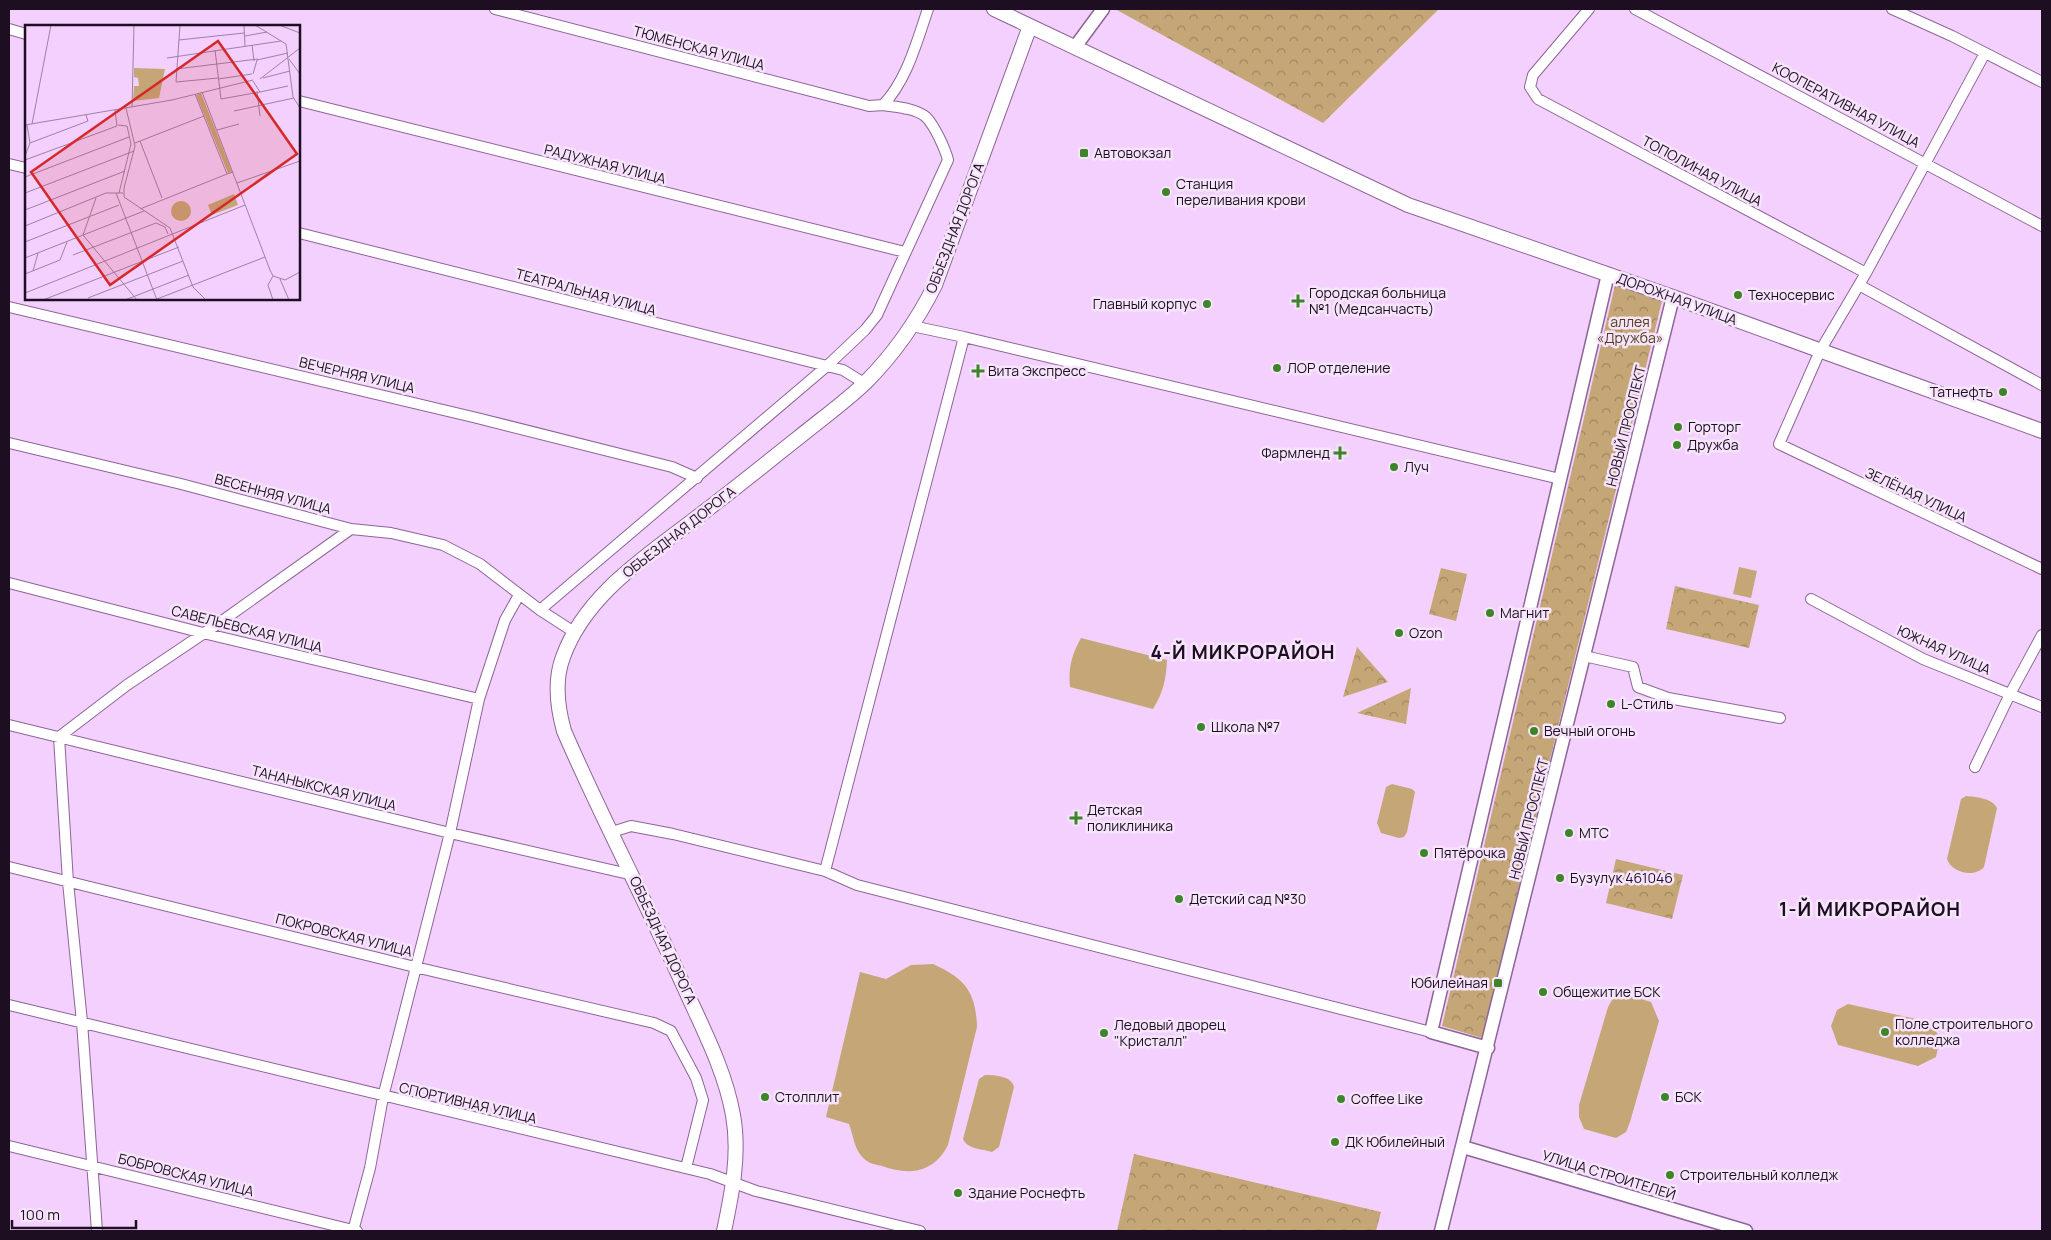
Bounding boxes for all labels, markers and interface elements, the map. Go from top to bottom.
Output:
street label: ТЮМЕНСКАЯ УЛИЦА [631,21,767,74]
inset map [25,25,300,300]
street label: КООПЕРАТИВНАЯ УЛИЦА [1769,58,1923,152]
street label: ТОПОЛИНАЯ УЛИЦА [1639,131,1766,210]
street label: РАДУЖНАЯ УЛИЦА [542,139,668,188]
place label: Автовокзал [1094,143,1171,162]
marker: Автовокзал [1078,147,1090,159]
street label: ОБЪЕЗДНАЯ ДОРОГА [921,160,988,296]
place label: Станция переливания крови [1176,174,1306,209]
marker: Станция переливания крови [1160,186,1172,198]
street label: ТЕАТРАЛЬНАЯ УЛИЦА [514,264,659,319]
street label: ДОРОЖНАЯ УЛИЦА [1614,268,1740,329]
place label: Городская больница №1 (Медсанчасть) [1309,283,1446,318]
place label: Техносервис [1748,285,1835,304]
marker: Техносервис [1732,289,1744,301]
place label: Главный корпус [1093,294,1197,313]
marker: Городская больница №1 (Медсанчасть) [1291,294,1305,308]
marker: Главный корпус [1201,298,1213,310]
park label: аллея «Дружба» [1597,312,1663,347]
street label: ВЕЧЕРНЯЯ УЛИЦА [297,352,417,397]
place label: ЛОР отделение [1287,358,1390,377]
place label: Вита Экспресс [988,361,1086,380]
marker: ЛОР отделение [1271,362,1283,374]
street label: НОВЫЙ ПРОСПЕКТ [1601,363,1650,488]
marker: Вита Экспресс [972,365,984,377]
place label: Татнефть [1930,382,1993,401]
marker: Татнефть [1997,386,2009,398]
place label: Горторг [1688,417,1741,436]
marker: Горторг [1672,421,1684,433]
place label: Дружба [1687,435,1738,454]
marker: Дружба [1671,439,1683,451]
place label: Фармленд [1261,443,1330,462]
marker: Фармленд [1334,447,1346,459]
place label: Луч [1404,457,1429,476]
marker: Луч [1388,461,1400,473]
street label: ЗЕЛЁНАЯ УЛИЦА [1862,463,1970,526]
street label: ВЕСЕННЯЯ УЛИЦА [213,469,334,518]
street label: ОБЪЕЗДНАЯ ДОРОГА [618,481,739,582]
street label: САВЕЛЬЕВСКАЯ УЛИЦА [170,601,325,657]
place label: Магнит [1500,603,1549,622]
marker: Магнит [1484,607,1496,619]
street label: ЮЖНАЯ УЛИЦА [1894,620,1994,679]
place label: Ozon [1409,623,1443,642]
marker: Ozon [1393,627,1405,639]
district label: 4-Й МИКРОРАЙОН [1150,639,1336,665]
place label: L-Стиль [1621,694,1674,713]
marker: L-Стиль [1605,698,1617,710]
place label: Школа №7 [1211,717,1280,736]
marker: Школа №7 [1195,721,1207,733]
place label: Вечный огонь [1544,721,1636,740]
marker: Вечный огонь [1528,725,1540,737]
street label: НОВЫЙ ПРОСПЕКТ [1504,756,1553,881]
street label: ТАНАНЫКСКАЯ УЛИЦА [250,760,399,815]
place label: Детская поликлиника [1087,800,1173,835]
marker: Детская поликлиника [1069,811,1083,825]
place label: МТС [1579,823,1609,842]
marker: МТС [1563,827,1575,839]
place label: Пятёрочка [1434,843,1506,862]
marker: Пятёрочка [1418,847,1430,859]
place label: Бузулук 461046 [1570,868,1673,887]
marker: Бузулук 461046 [1554,872,1566,884]
street label: ОБЪЕЗДНАЯ ДОРОГА [626,873,701,1007]
place label: Детский сад №30 [1189,889,1306,908]
marker: Детский сад №30 [1173,893,1185,905]
district label: 1-Й МИКРОРАЙОН [1779,896,1961,922]
street label: ПОКРОВСКАЯ УЛИЦА [274,908,415,961]
place label: Юбилейная [1411,973,1488,992]
marker: Юбилейная [1492,977,1504,989]
place label: Общежитие БСК [1553,982,1661,1001]
marker: Общежитие БСК [1537,986,1549,998]
place label: Поле строительного колледжа [1895,1014,2033,1049]
place label: Ледовый дворец "Кристалл" [1114,1015,1226,1050]
marker: Поле строительного колледжа [1879,1026,1891,1038]
marker: Ледовый дворец "Кристалл" [1098,1027,1110,1039]
street label: СПОРТИВНАЯ УЛИЦА [397,1077,539,1128]
place label: Столплит [775,1087,839,1106]
place label: БСК [1675,1087,1702,1106]
place label: Coffee Like [1351,1089,1423,1108]
marker: Столплит [759,1091,771,1103]
marker: БСК [1659,1091,1671,1103]
marker: Coffee Like [1335,1093,1347,1105]
place label: ДК Юбилейный [1345,1132,1445,1151]
marker: ДК Юбилейный [1329,1136,1341,1148]
street label: УЛИЦА СТРОИТЕЛЕЙ [1540,1145,1678,1204]
street label: БОБРОВСКАЯ УЛИЦА [116,1148,256,1201]
place label: Строительный колледж [1680,1165,1838,1184]
marker: Строительный колледж [1664,1169,1676,1181]
place label: Здание Роснефть [968,1183,1085,1202]
marker: Здание Роснефть [952,1187,964,1199]
scale bar [12,1198,136,1230]
text: 100 m [20,1204,60,1225]

